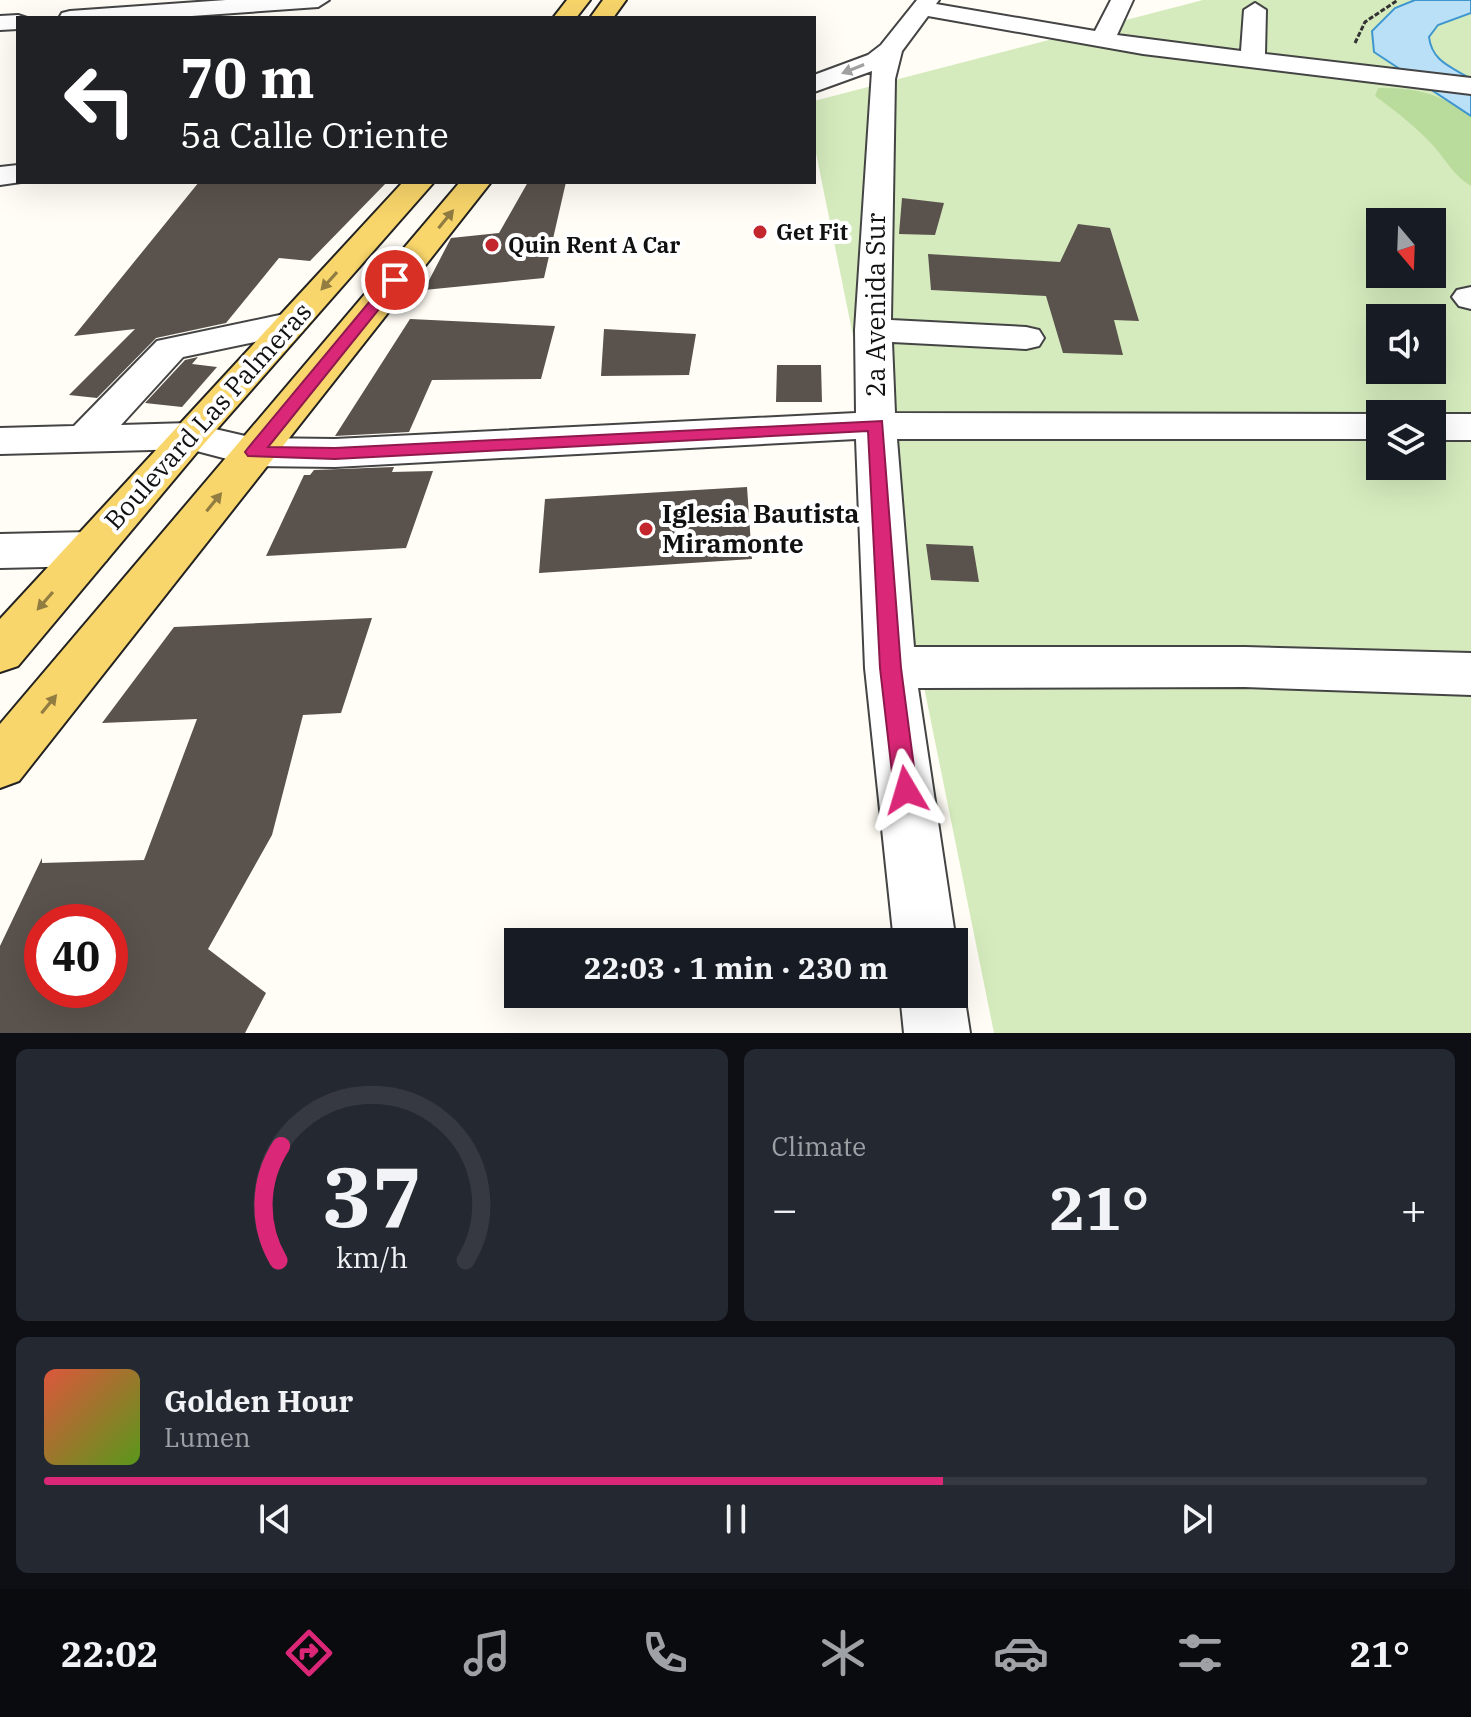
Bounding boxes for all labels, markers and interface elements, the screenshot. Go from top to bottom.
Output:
text: 70 m [180,41,315,113]
icon: left [48,48,152,152]
one-way arrow [841,63,865,76]
text: 5a Calle Oriente [180,111,449,158]
north arrow [1366,208,1446,288]
map controls [1366,208,1446,480]
one-way arrow [437,209,454,229]
street label: 2a Avenida Sur [858,212,892,397]
place label: Get Fit [776,217,848,246]
marker: Get Fit [751,223,769,241]
place label: Quin Rent A Car [508,230,680,259]
marker: Quin Rent A Car [483,236,501,254]
pin [361,246,429,314]
icon: arrive [373,258,417,302]
one-way arrow [320,271,338,290]
street label: Boulevard Las Palmeras [96,295,318,536]
button: sound [1366,304,1446,384]
button: layers [1366,400,1446,480]
one-way arrow [205,492,221,512]
place label: Iglesia Bautista Miramonte [662,496,859,560]
marker: Iglesia Bautista Miramonte [637,520,655,538]
one-way arrow [36,592,54,611]
one-way arrow [40,694,57,714]
position arrow [864,748,948,832]
speed limit sign: 40 [24,904,128,1008]
text: 22:03 · 1 min · 230 m [584,948,888,987]
text: Climate [772,1129,866,1163]
text: 37 [322,1142,422,1250]
text: 21° [1049,1168,1149,1247]
text: − [772,1180,798,1237]
text: + [1401,1180,1427,1237]
text: km/h [336,1239,408,1276]
text: Golden Hour [164,1381,353,1420]
text: Lumen [164,1420,251,1454]
icon: previous [253,1497,297,1541]
icon: pause [714,1497,758,1541]
icon: next [1175,1497,1219,1541]
icon: directions [281,1625,337,1681]
icon: music [459,1625,515,1681]
icon: phone [637,1625,693,1681]
icon: climate [815,1625,871,1681]
icon: car [993,1625,1049,1681]
icon: filters [1172,1625,1228,1681]
text: 22:02 [61,1630,158,1677]
text: 21° [1350,1630,1410,1677]

